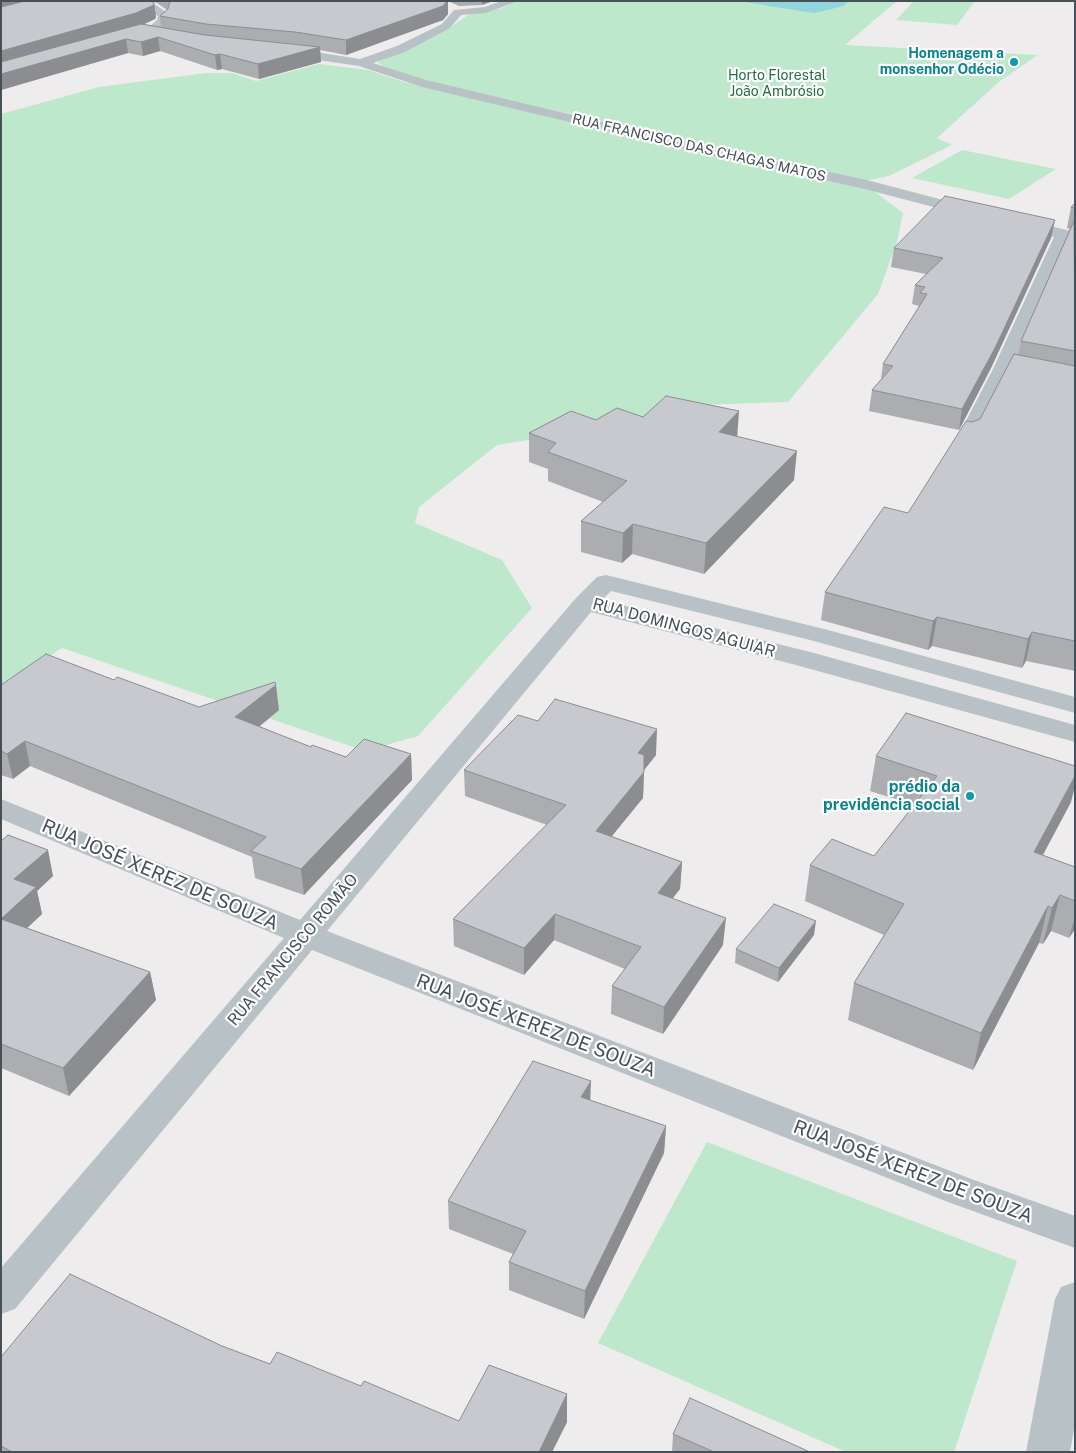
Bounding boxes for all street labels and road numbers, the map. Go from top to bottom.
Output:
street label: RUA FRANCISCO DAS CHAGAS MATOS [571,111,827,185]
street label: RUA DOMINGOS AGUIAR [590,594,778,662]
street label: RUA JOSÉ XEREZ DE SOUZA [38,815,282,935]
street label: RUA FRANCISCO ROMÃO [224,870,362,1030]
street label: RUA JOSÉ XEREZ DE SOUZA [413,970,659,1082]
street label: RUA JOSÉ XEREZ DE SOUZA [790,1116,1036,1228]

